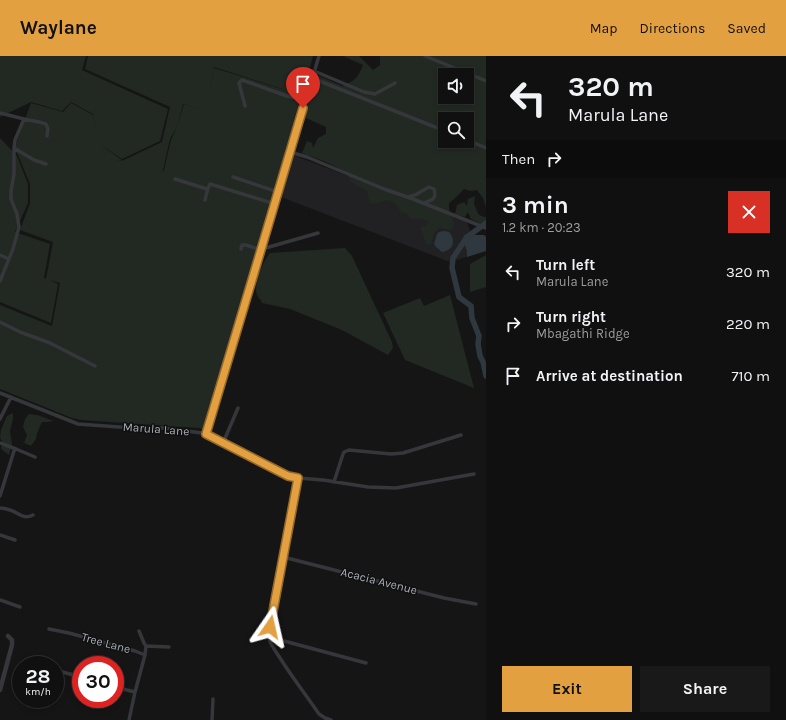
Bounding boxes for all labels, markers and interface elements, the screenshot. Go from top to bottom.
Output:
text: Waylane [20,17,97,39]
text: Map [590,20,618,37]
text: Directions [640,20,705,37]
text: Saved [727,20,766,37]
pin [286,67,320,108]
map controls [438,68,474,148]
button: sound [438,68,474,104]
text: 320 m [568,70,654,103]
icon: left [502,72,554,124]
icon: arrive [292,73,314,95]
text: Marula Lane [568,104,668,126]
button: search [438,112,474,148]
icon: right [543,148,565,170]
text: Then [502,150,535,168]
text: 3 min [502,191,569,219]
button: close [728,191,770,233]
text: 1.2 km · 20:23 [502,220,581,235]
text: Turn left [536,256,595,274]
icon: left [502,261,524,283]
text: 320 m [726,263,770,281]
text: Marula Lane [536,274,608,289]
text: Turn right [536,308,606,326]
icon: right [502,313,524,335]
text: 220 m [726,315,770,333]
text: Mbagathi Ridge [536,326,630,341]
icon: arrive [502,365,524,387]
text: Arrive at destination [536,367,683,385]
text: 710 m [732,367,770,385]
street label: Marula Lane [122,420,190,438]
street label: Acacia Avenue [339,565,419,597]
position arrow [249,606,291,648]
street label: Tree Lane [80,630,132,656]
speed limit sign: 30 [72,656,124,708]
text: 28 [25,665,51,688]
button: Exit [502,666,632,712]
button: Share [640,666,770,712]
text: km/h [25,686,51,698]

